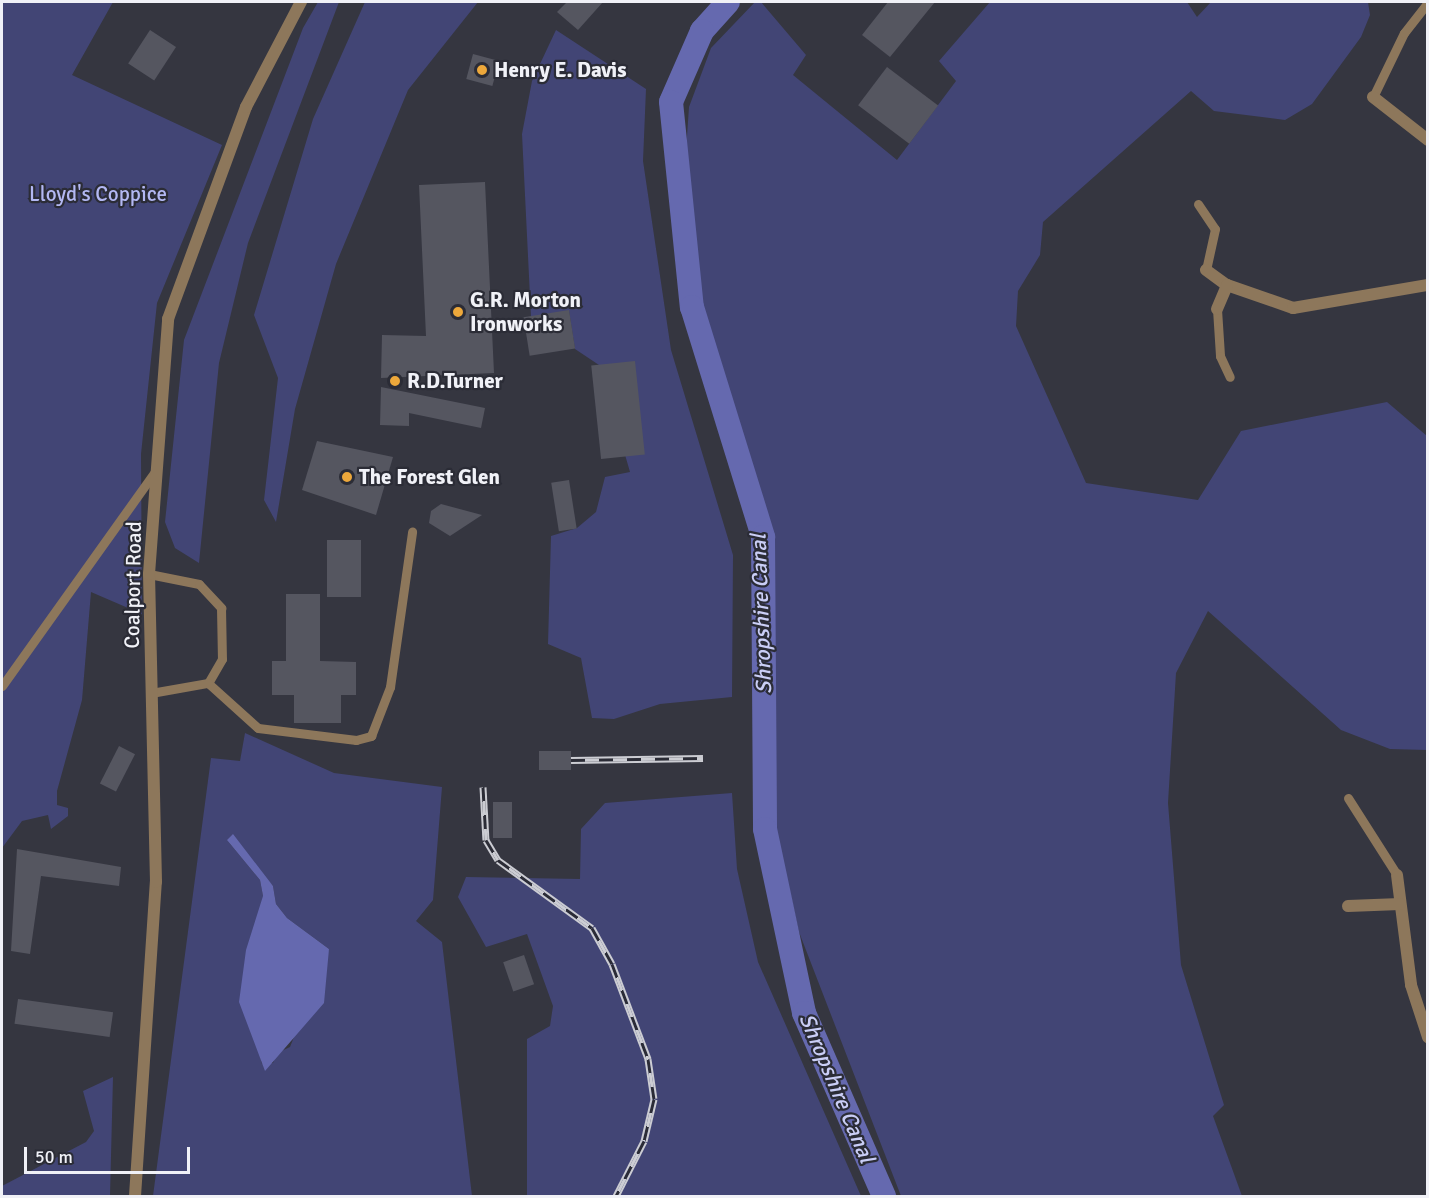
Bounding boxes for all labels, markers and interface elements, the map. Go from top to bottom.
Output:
place label: Henry E. Davis [494,57,627,83]
marker: Henry E. Davis [475,63,489,77]
park label: Lloyd's Coppice [29,181,167,207]
place label: G.R. Morton Ironworks [470,287,581,337]
marker: G.R. Morton Ironworks [451,305,465,319]
place label: R.D.Turner [407,368,503,394]
marker: R.D.Turner [388,374,402,388]
place label: The Forest Glen [359,464,500,490]
marker: The Forest Glen [340,470,354,484]
street label: Coalport Road [119,521,147,649]
water label: Shropshire Canal [745,534,777,694]
water label: Shropshire Canal [794,1009,880,1167]
scale bar [27,1135,194,1173]
text: 50 m [35,1146,73,1168]

